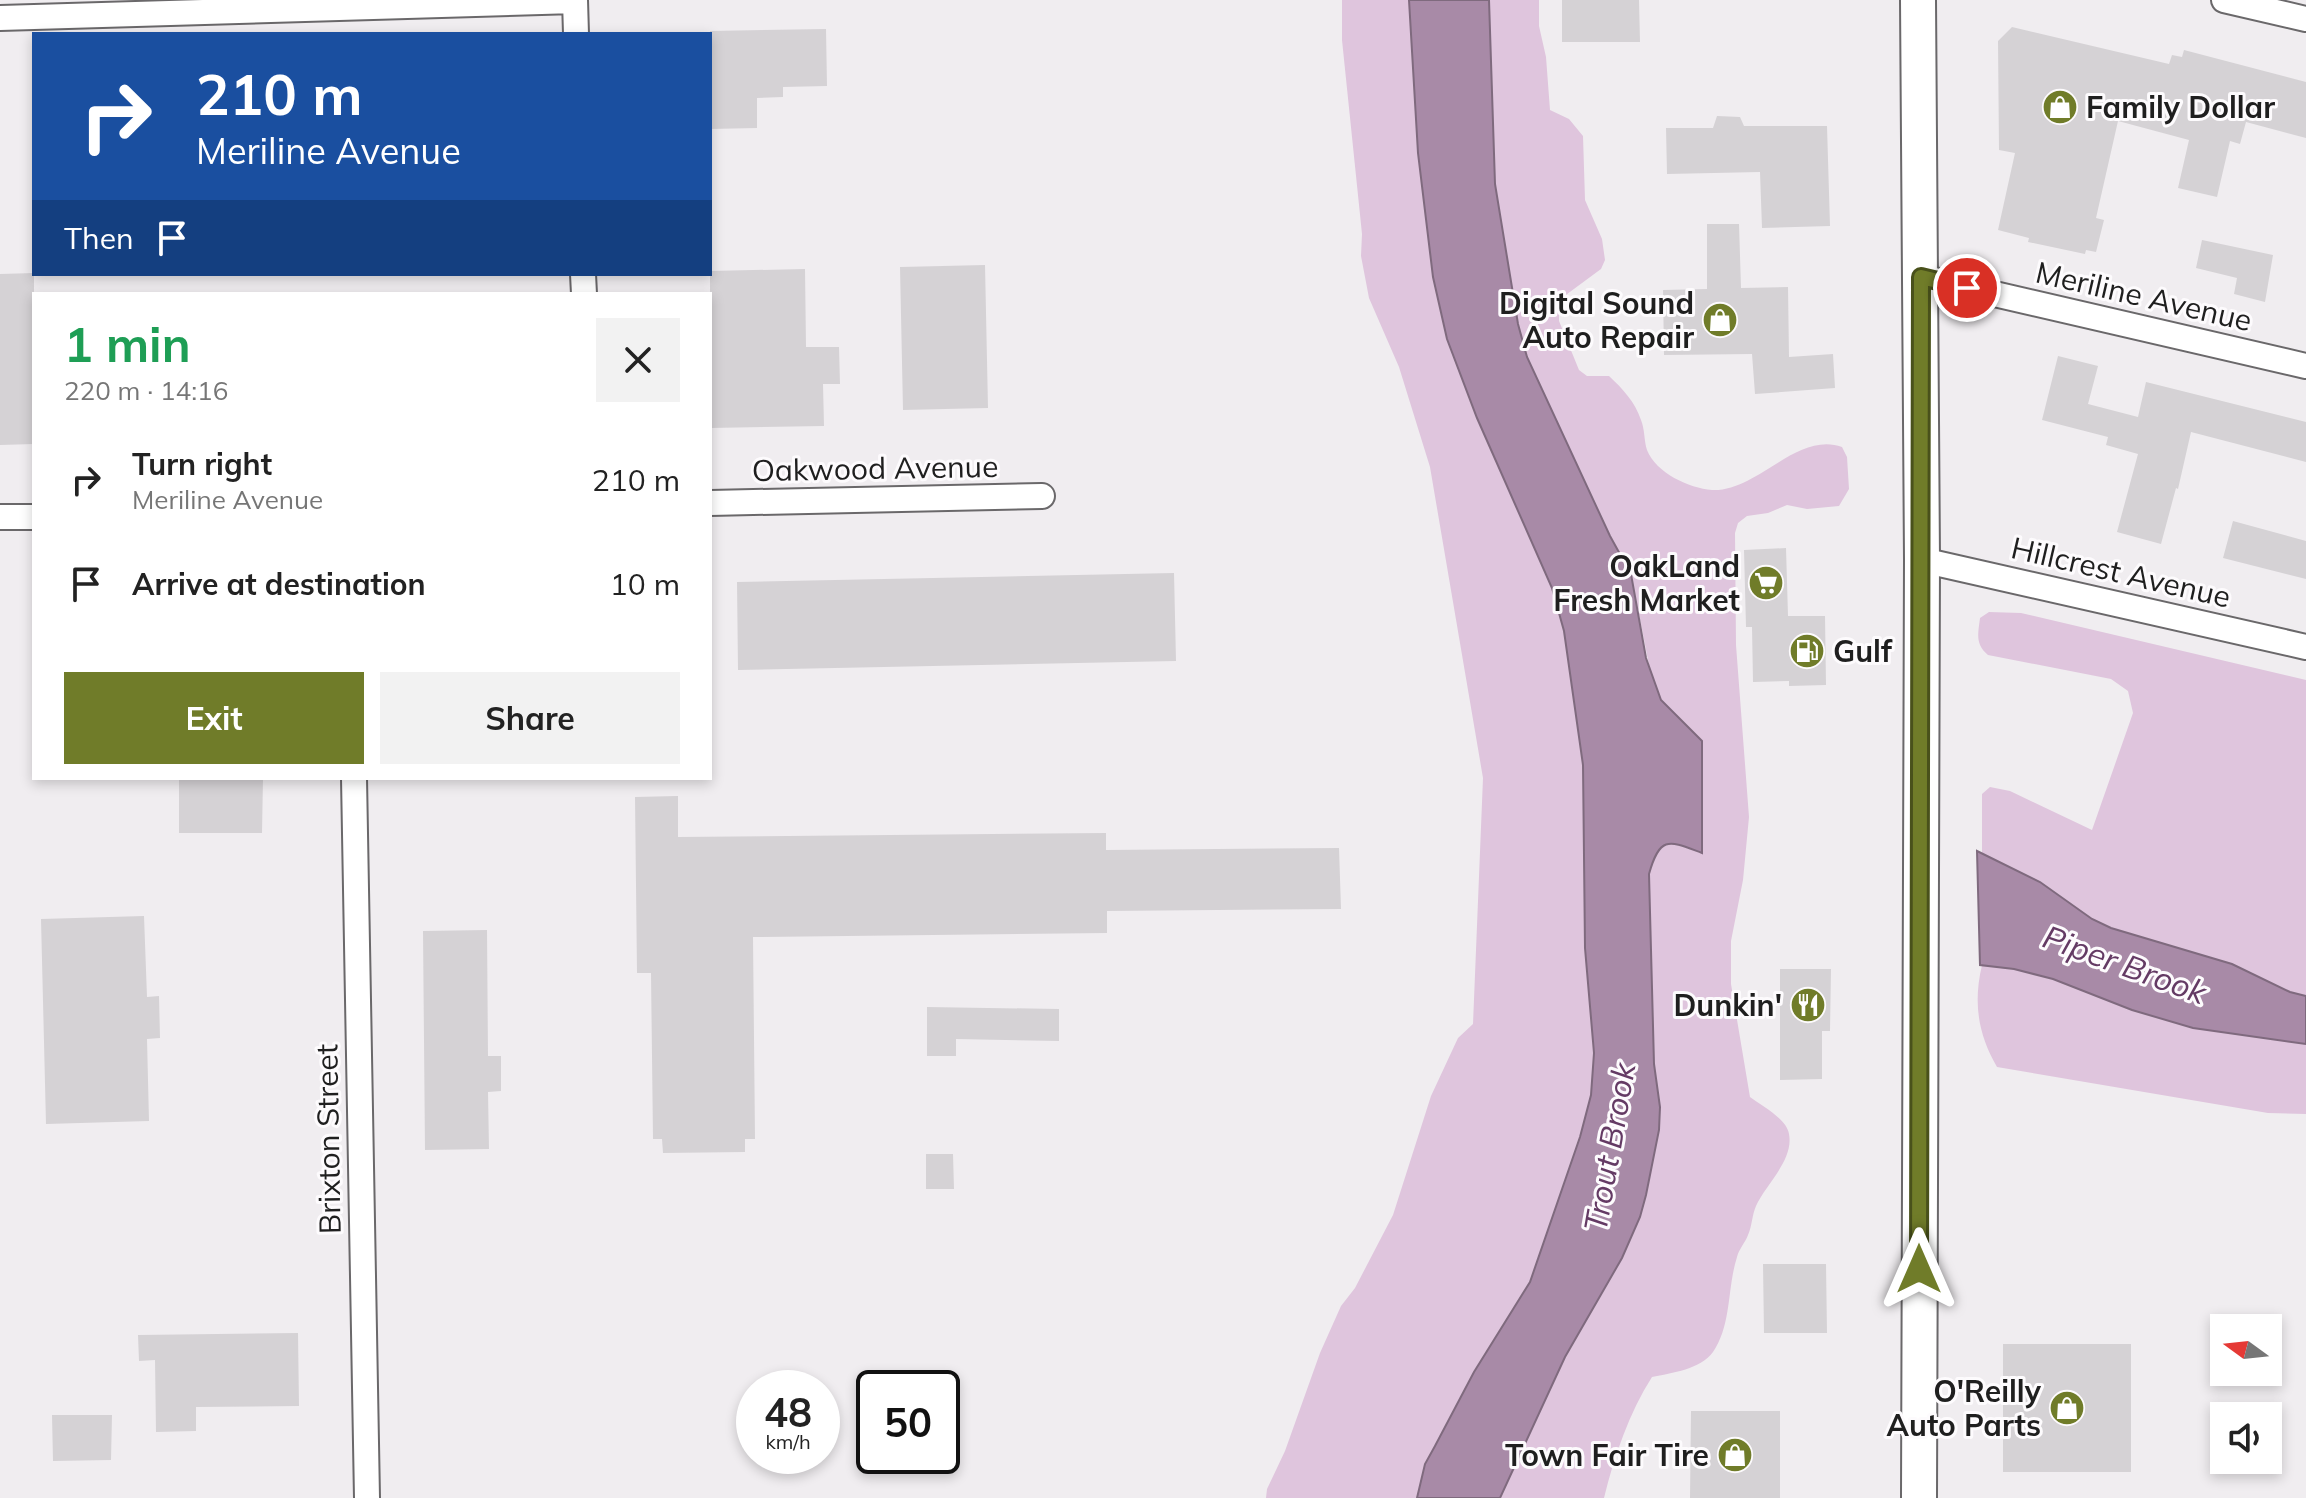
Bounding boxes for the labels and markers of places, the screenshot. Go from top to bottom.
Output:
shop icon: Family Dollar [2041,88,2079,126]
place label: Family Dollar [2086,88,2275,126]
pin [1933,254,2001,322]
place label: Digital Sound Auto Repair [1499,284,1694,356]
shop icon: Digital Sound Auto Repair [1701,301,1739,339]
place label: OakLand Fresh Market [1553,547,1740,619]
supermarket icon: OakLand Fresh Market [1747,564,1785,602]
fuel station icon: Gulf [1788,632,1826,670]
place label: Gulf [1833,632,1893,670]
place label: Dunkin' [1673,986,1782,1024]
restaurant icon: Dunkin' [1789,986,1827,1024]
place label: O'Reilly Auto Parts [1887,1372,2042,1444]
shop icon: O'Reilly Auto Parts [2048,1389,2086,1427]
place label: Town Fair Tire [1505,1436,1709,1474]
shop icon: Town Fair Tire [1716,1436,1754,1474]

